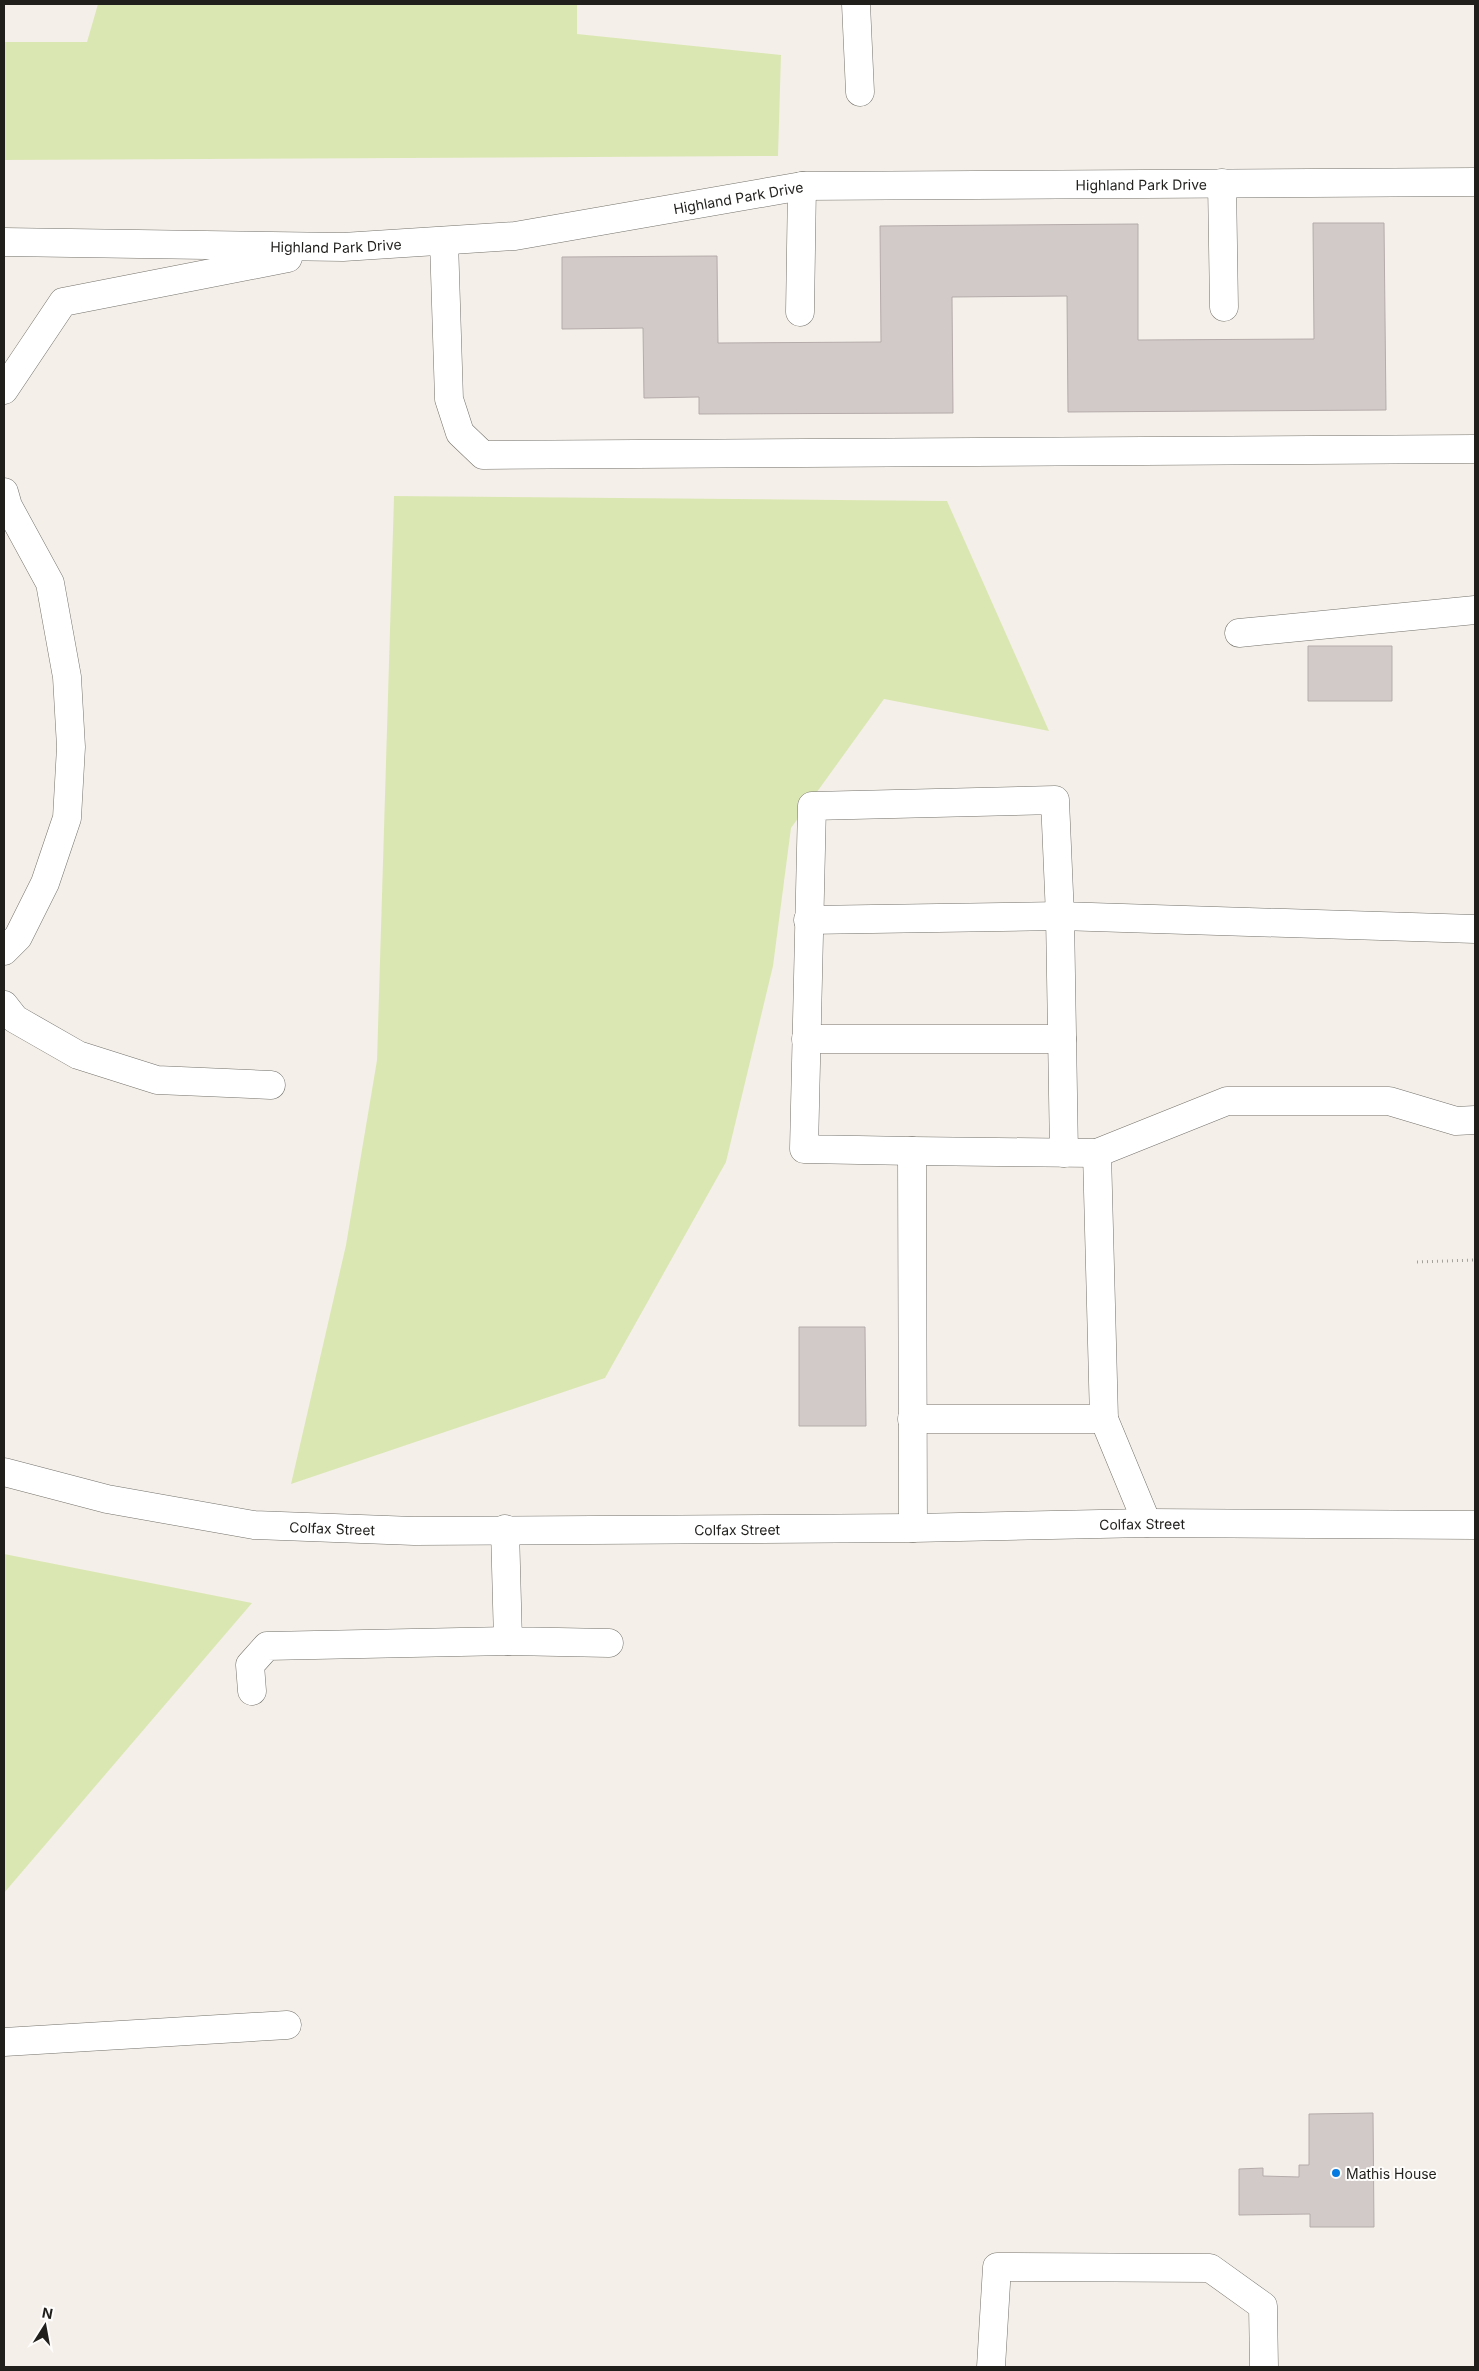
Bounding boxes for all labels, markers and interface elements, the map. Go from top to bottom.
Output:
street label: Highland Park Drive [1075,175,1207,193]
street label: Highland Park Drive [672,177,804,217]
street label: Highland Park Drive [270,235,402,256]
street label: Colfax Street [1099,1514,1186,1533]
street label: Colfax Street [289,1518,376,1538]
street label: Colfax Street [694,1520,781,1538]
place label: Mathis House [1346,2165,1437,2182]
marker: Mathis House [1330,2167,1342,2179]
north arrow [20,2301,70,2351]
text: N [41,2303,54,2322]

